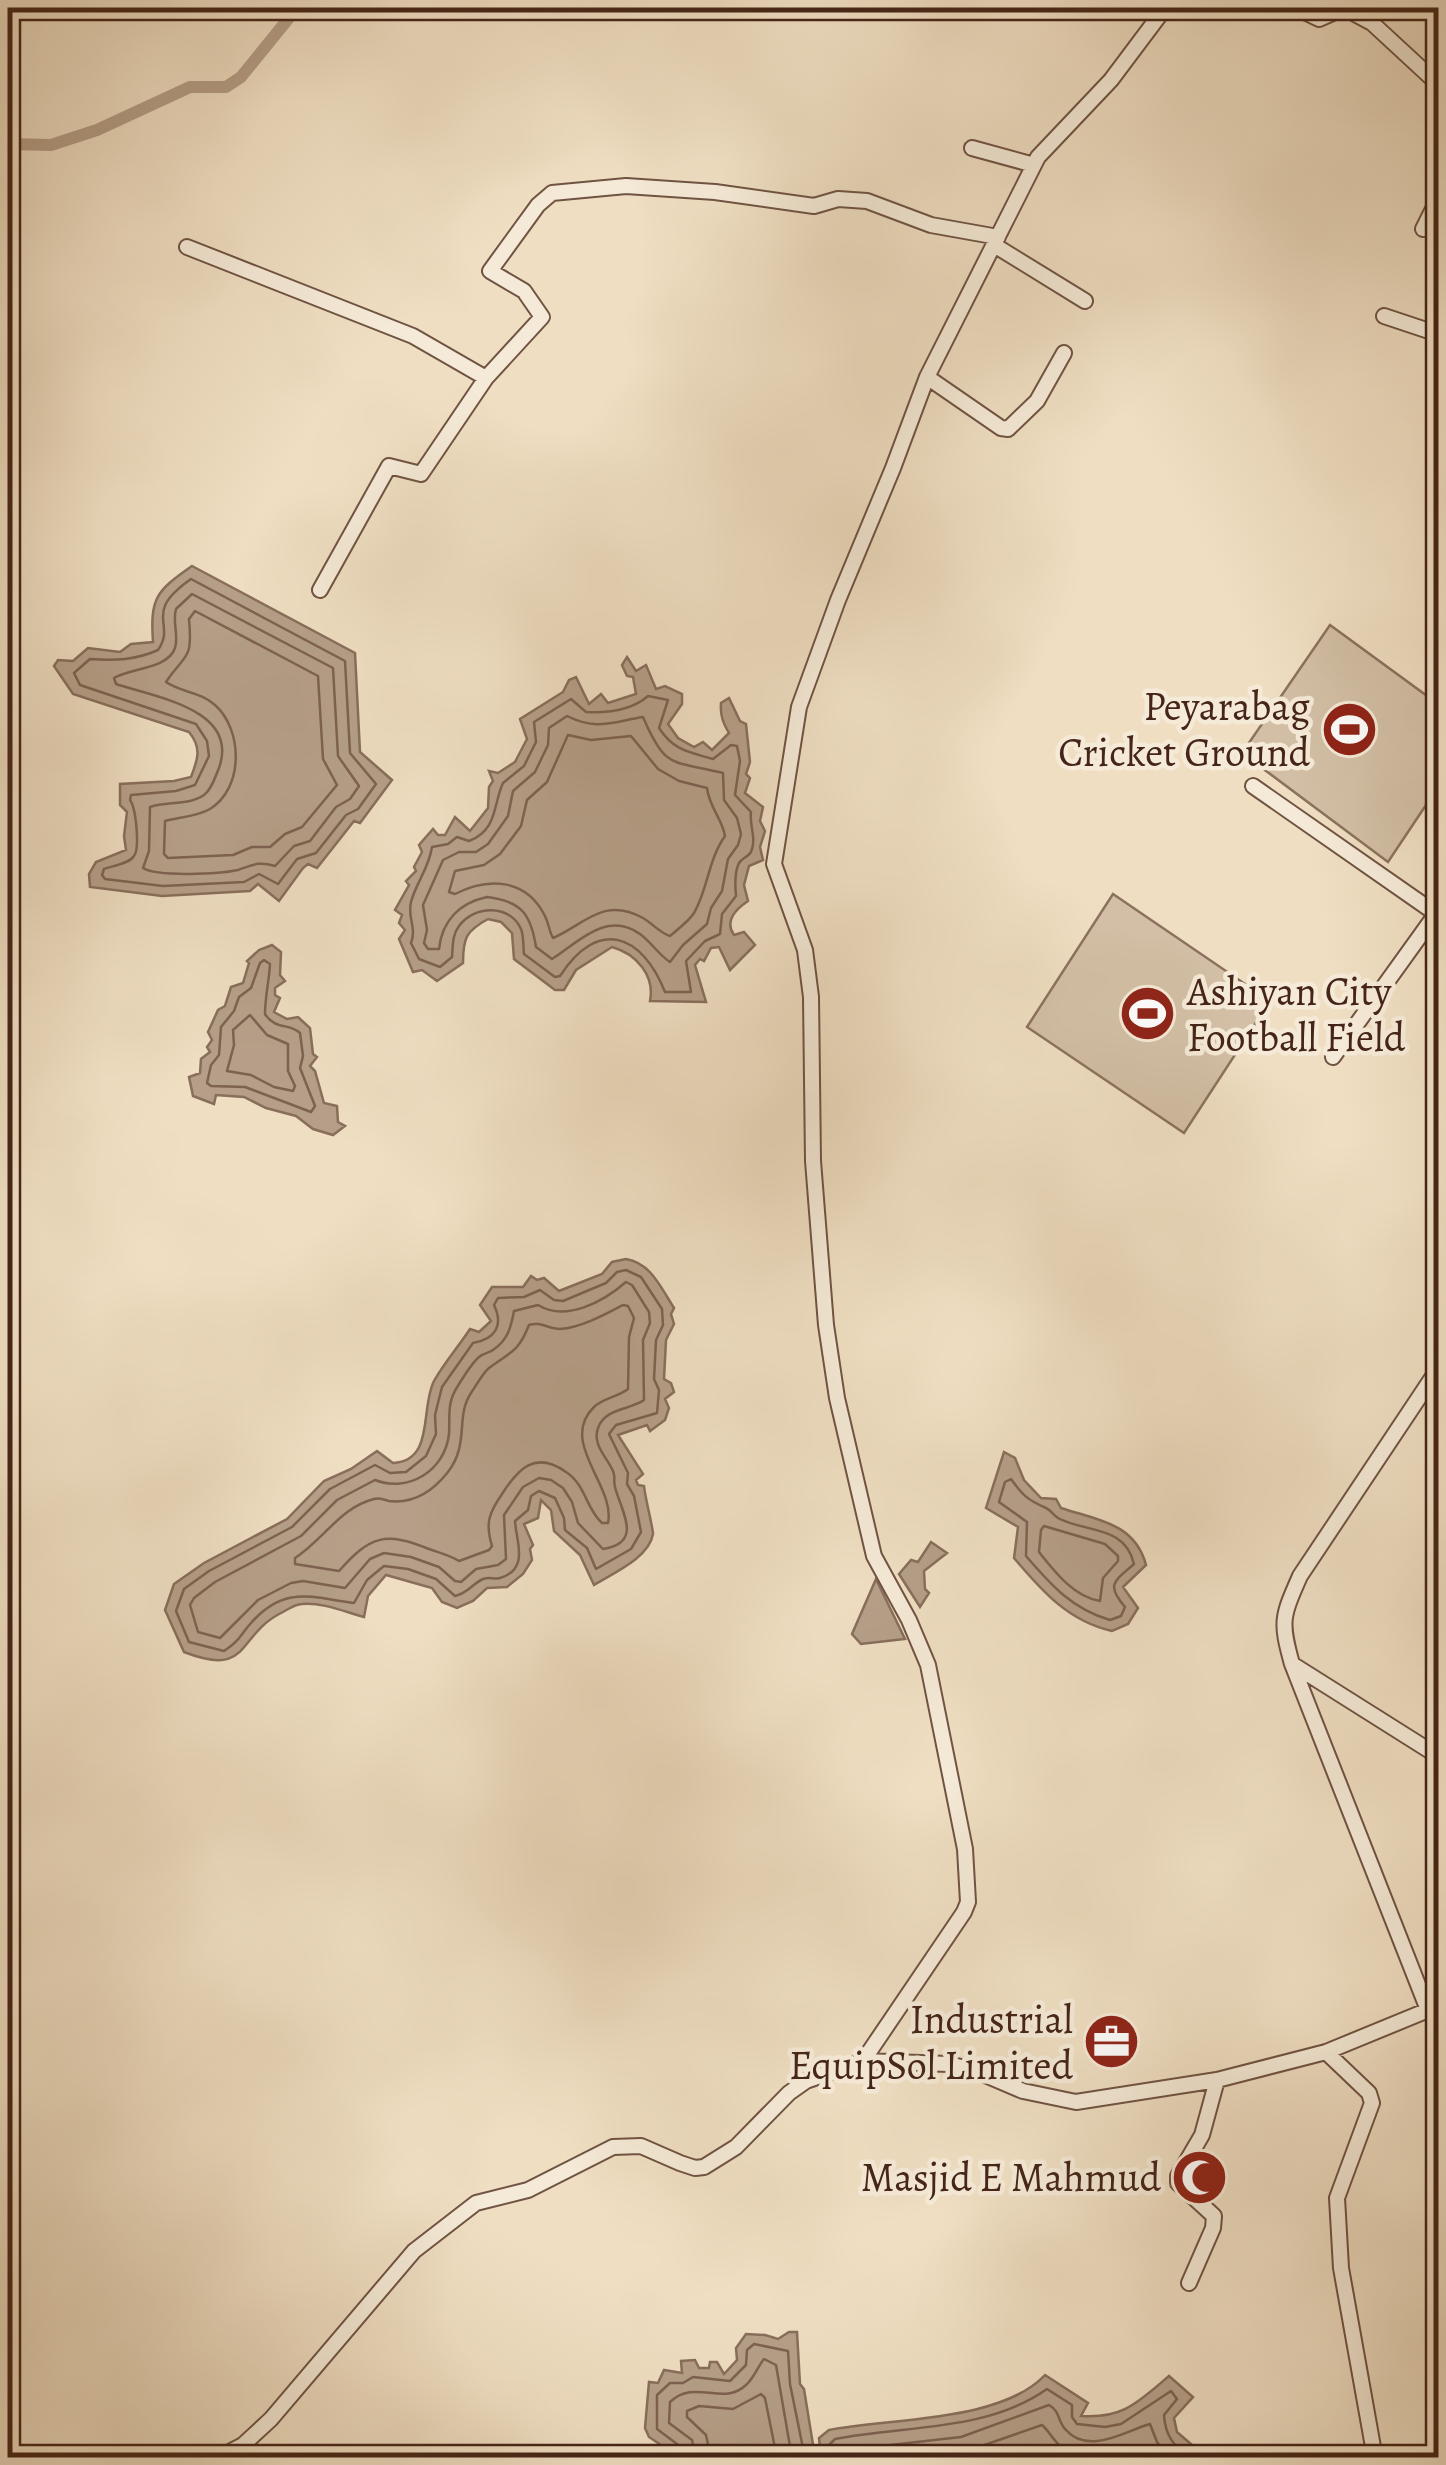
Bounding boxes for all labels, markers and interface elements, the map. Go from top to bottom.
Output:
place label: Peyarabag Cricket Ground [1058,679,1311,780]
sports icon: Peyarabag Cricket Ground [1319,699,1379,759]
place label: Ashiyan City Football Field [1186,964,1406,1065]
sports icon: Ashiyan City Football Field [1118,984,1178,1044]
place label: Industrial EquipSol Limited [789,1992,1074,2093]
office icon: Industrial EquipSol Limited [1082,2012,1142,2072]
mosque icon: Masjid E Mahmud [1170,2147,1230,2207]
place label: Masjid E Mahmud [861,2150,1162,2205]

